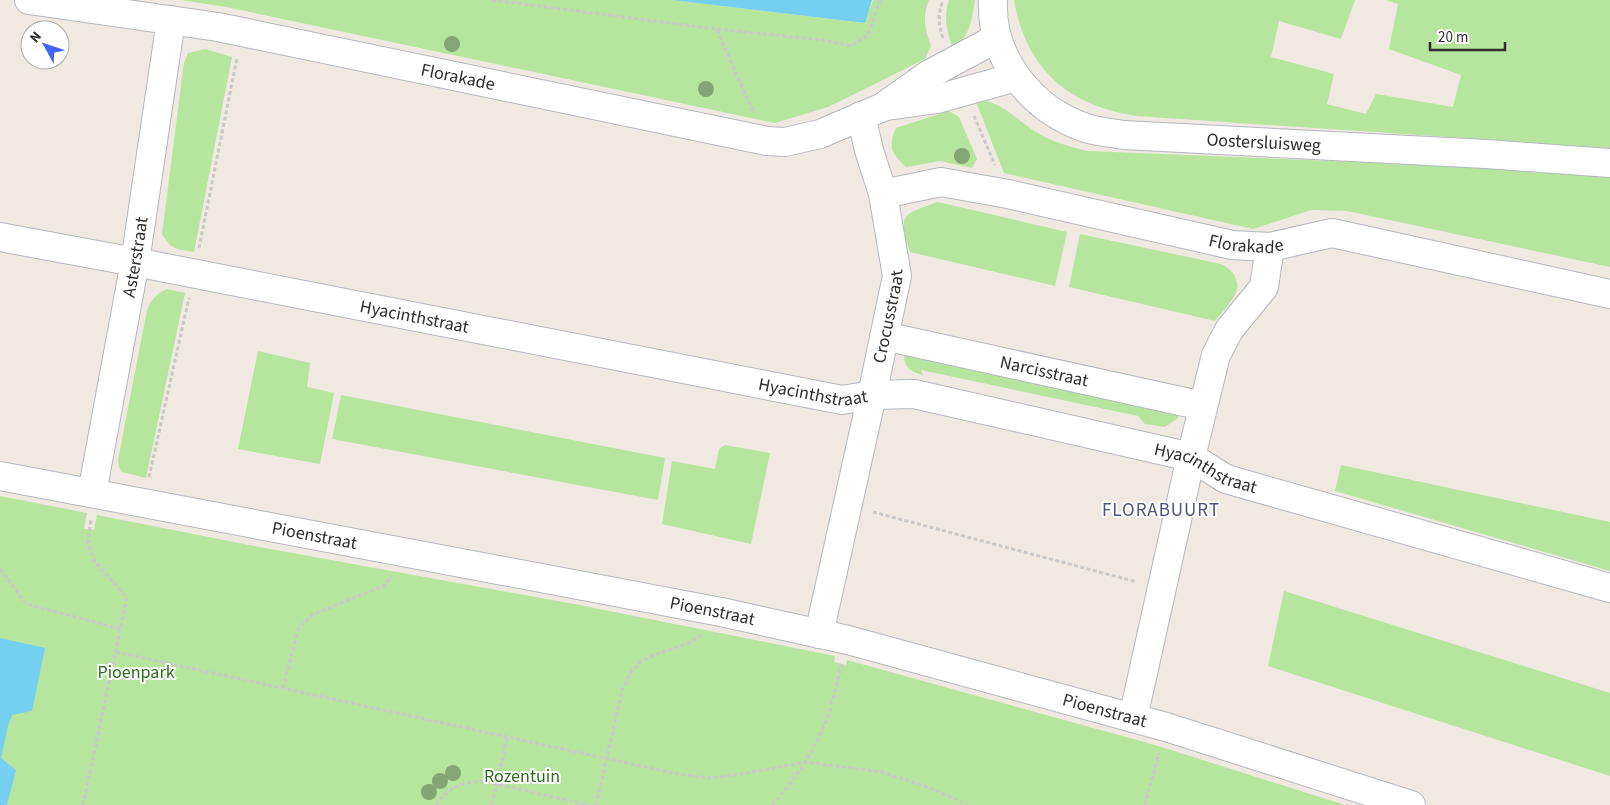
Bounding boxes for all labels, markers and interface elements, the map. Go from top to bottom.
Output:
north arrow [20,20,70,70]
scale bar [1430,20,1505,52]
text: N [25,27,46,47]
text: 20 m [1438,27,1468,48]
street label: Florakade [419,57,497,97]
street label: Oostersluisweg [1206,127,1321,158]
street label: Asterstraat [117,215,155,299]
street label: Florakade [1206,228,1286,260]
street label: Crocusstraat [867,268,910,366]
street label: Hyacinthstraat [358,294,471,340]
street label: Narcisstraat [997,350,1091,394]
street label: Hyacinthstraat [756,372,869,413]
street label: Hyacinthstraat [1152,437,1260,500]
district label: FLORABUURT [1102,497,1220,524]
street label: Pioenstraat [270,516,359,556]
street label: Pioenstraat [668,591,757,632]
park label: Pioenpark [97,660,175,685]
street label: Pioenstraat [1060,687,1150,734]
park label: Rozentuin [484,764,560,789]

